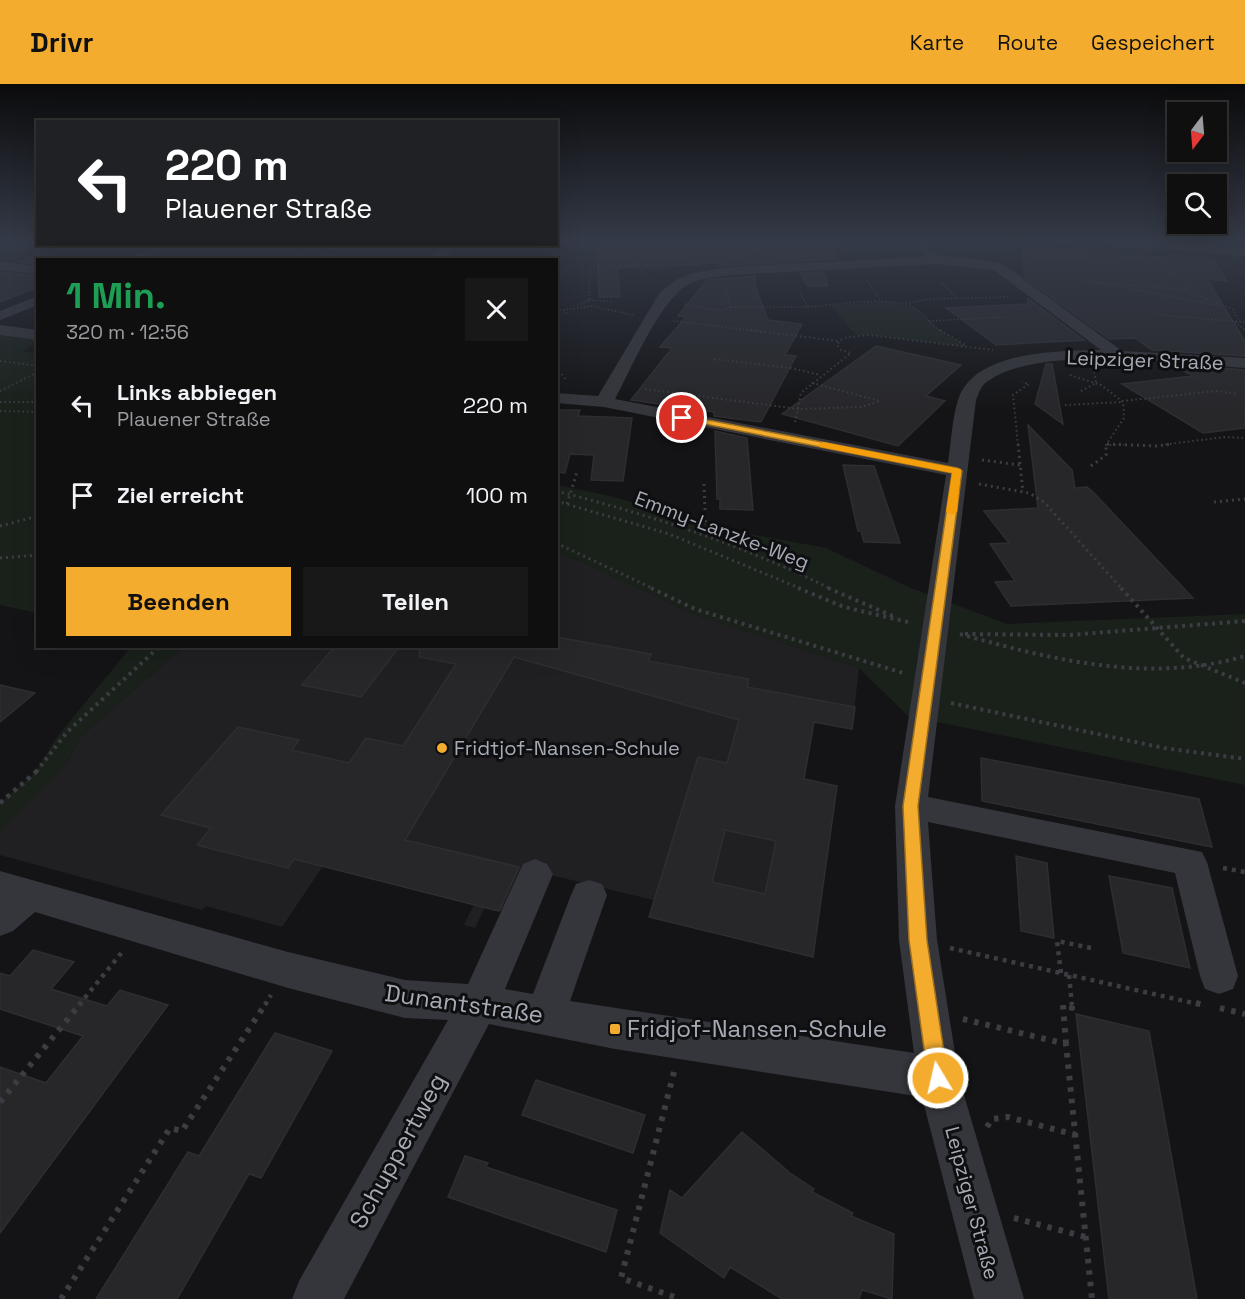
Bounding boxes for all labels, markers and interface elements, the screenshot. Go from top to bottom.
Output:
text: Drivr [30,24,94,60]
text: Karte [910,29,964,56]
text: Route [997,29,1058,56]
text: Gespeichert [1091,29,1215,56]
north arrow [1167,102,1227,162]
map controls [1167,102,1227,234]
text: 220 m [165,139,289,192]
icon: left [66,144,144,222]
button: search [1167,174,1227,234]
text: Plauener Straße [165,191,372,226]
text: 1 Min. [66,273,166,319]
button: close [465,278,528,341]
text: 320 m · 12:56 [66,319,189,345]
street label: Leipziger Straße [1066,344,1224,376]
text: Links abbiegen [117,378,277,406]
icon: left [66,389,99,422]
text: 220 m [463,391,528,419]
pin [656,392,707,443]
icon: arrive [665,401,698,434]
text: Plauener Straße [117,406,271,432]
icon: arrive [66,479,99,512]
text: Ziel erreicht [117,481,244,509]
text: 100 m [466,481,528,509]
street label: Emmy-Lanzke-Weg [631,485,813,575]
button: Beenden [66,567,291,636]
button: Teilen [303,567,528,636]
place label: Fridtjof-Nansen-Schule [454,735,680,761]
marker: Fridtjof-Nansen-Schule [435,741,449,755]
street label: Dunantstraße [383,977,545,1030]
place label: Fridjof-Nansen-Schule [627,1013,887,1044]
marker: Fridjof-Nansen-Schule [608,1022,622,1036]
position arrow [906,1046,970,1110]
street label: Schuppertweg [342,1068,453,1234]
street label: Leipziger Straße [939,1124,1005,1282]

